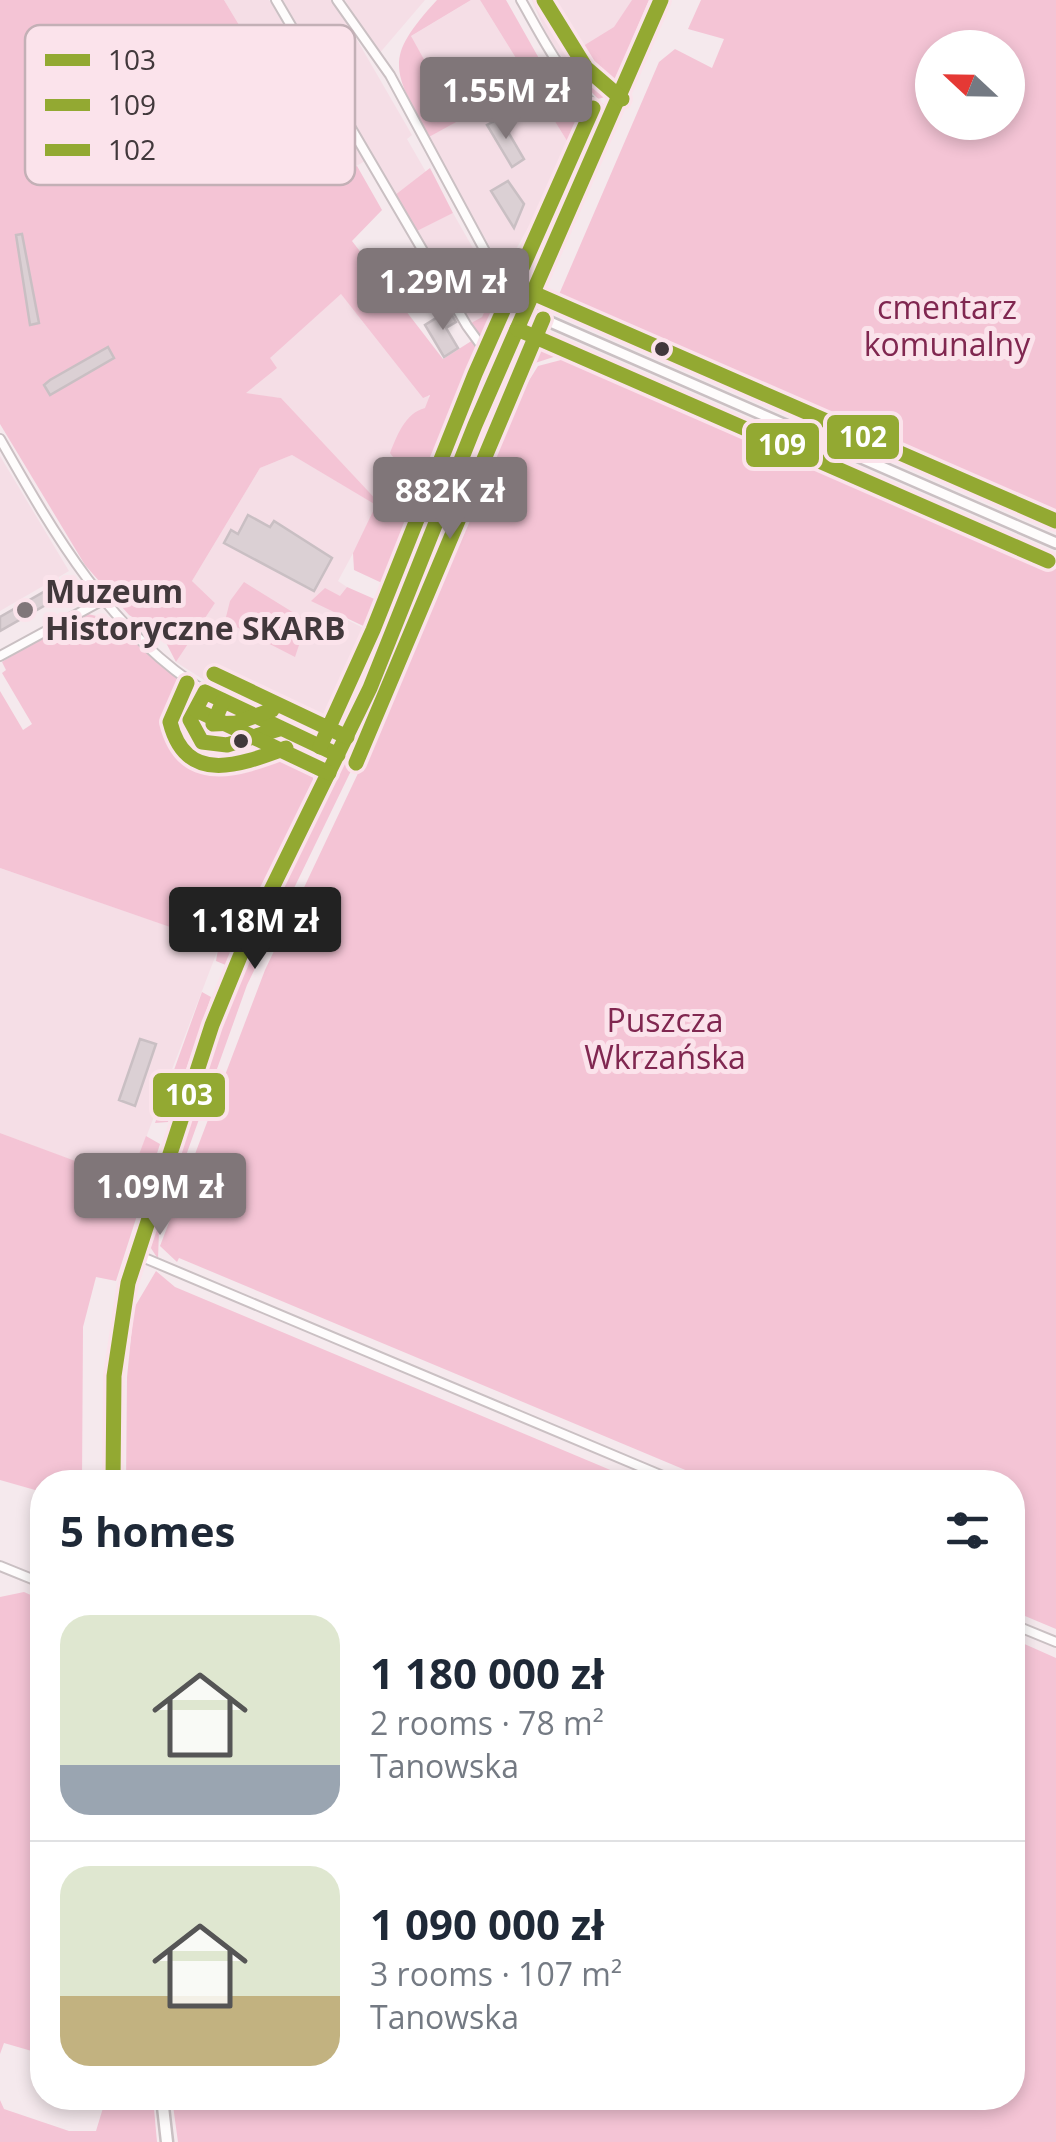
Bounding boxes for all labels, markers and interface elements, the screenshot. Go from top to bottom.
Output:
legend [25,25,355,185]
north arrow [915,30,1025,140]
map controls [915,30,1025,140]
text: 103 [108,40,156,78]
pin: 1.55M zł [403,57,609,142]
text: 1.55M zł [442,68,570,111]
text: 109 [108,85,156,123]
text: 102 [108,130,156,168]
pin: 1.29M zł [340,248,546,333]
text: 1.29M zł [379,259,507,302]
park label: cmentarz komunalny [864,285,1031,365]
unlabelled marker [652,339,672,359]
line badge: 102 [825,413,901,461]
text: 102 [839,417,887,455]
line badge: 109 [744,421,821,469]
text: 109 [758,425,806,463]
pin: 882K zł [358,457,542,542]
text: 882K zł [395,468,505,511]
place label: Muzeum Historyczne SKARB [45,569,345,649]
marker: Muzeum Historyczne SKARB [14,599,36,621]
unlabelled marker [231,731,251,751]
pin: 1.18M zł [152,887,358,972]
text: 1.18M zł [191,898,319,941]
park label: Puszcza Wkrzańska [584,998,746,1078]
line badge: 103 [151,1071,227,1119]
text: 103 [165,1075,213,1113]
pin: 1.09M zł [57,1153,263,1238]
text: 1.09M zł [96,1164,224,1207]
text: 5 homes [60,1502,235,1559]
icon: filters [940,1503,995,1558]
text: 1 180 000 zł [370,1644,604,1701]
icon: home [140,1655,260,1775]
text: 2 rooms · 78 m² [370,1701,604,1744]
text: Tanowska [370,1744,519,1787]
text: 1 090 000 zł [370,1895,604,1952]
icon: home [140,1906,260,2026]
text: 3 rooms · 107 m² [370,1952,622,1995]
text: Tanowska [370,1995,519,2038]

